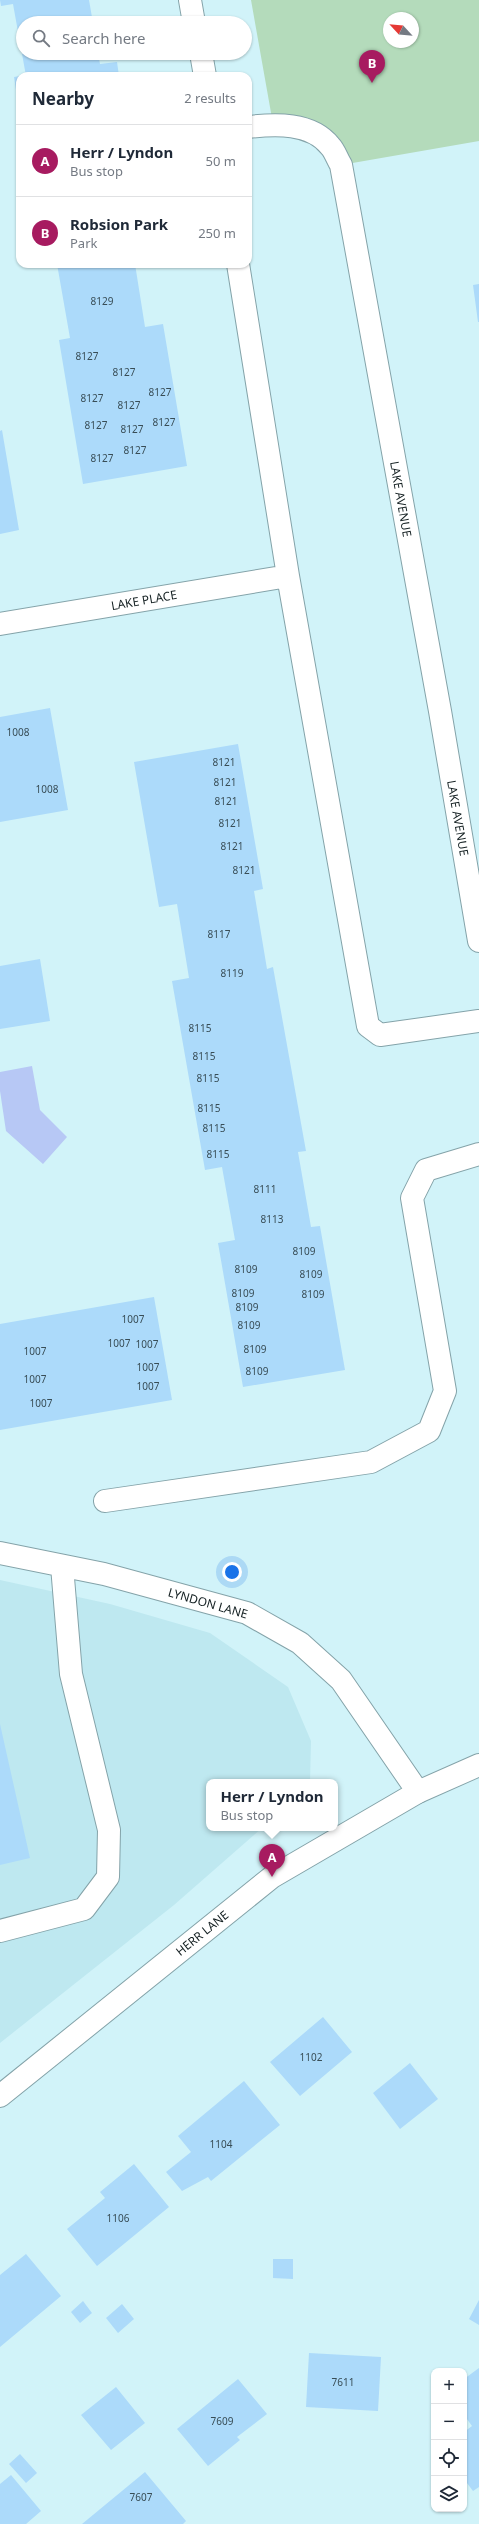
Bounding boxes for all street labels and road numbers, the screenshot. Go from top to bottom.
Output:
street label: LAKE AVENUE [386,460,416,538]
street label: LAKE PLACE [110,586,178,614]
street label: LAKE AVENUE [443,779,473,857]
street label: LYNDON LANE [166,1584,250,1622]
street label: HERR LANE [172,1906,232,1960]

